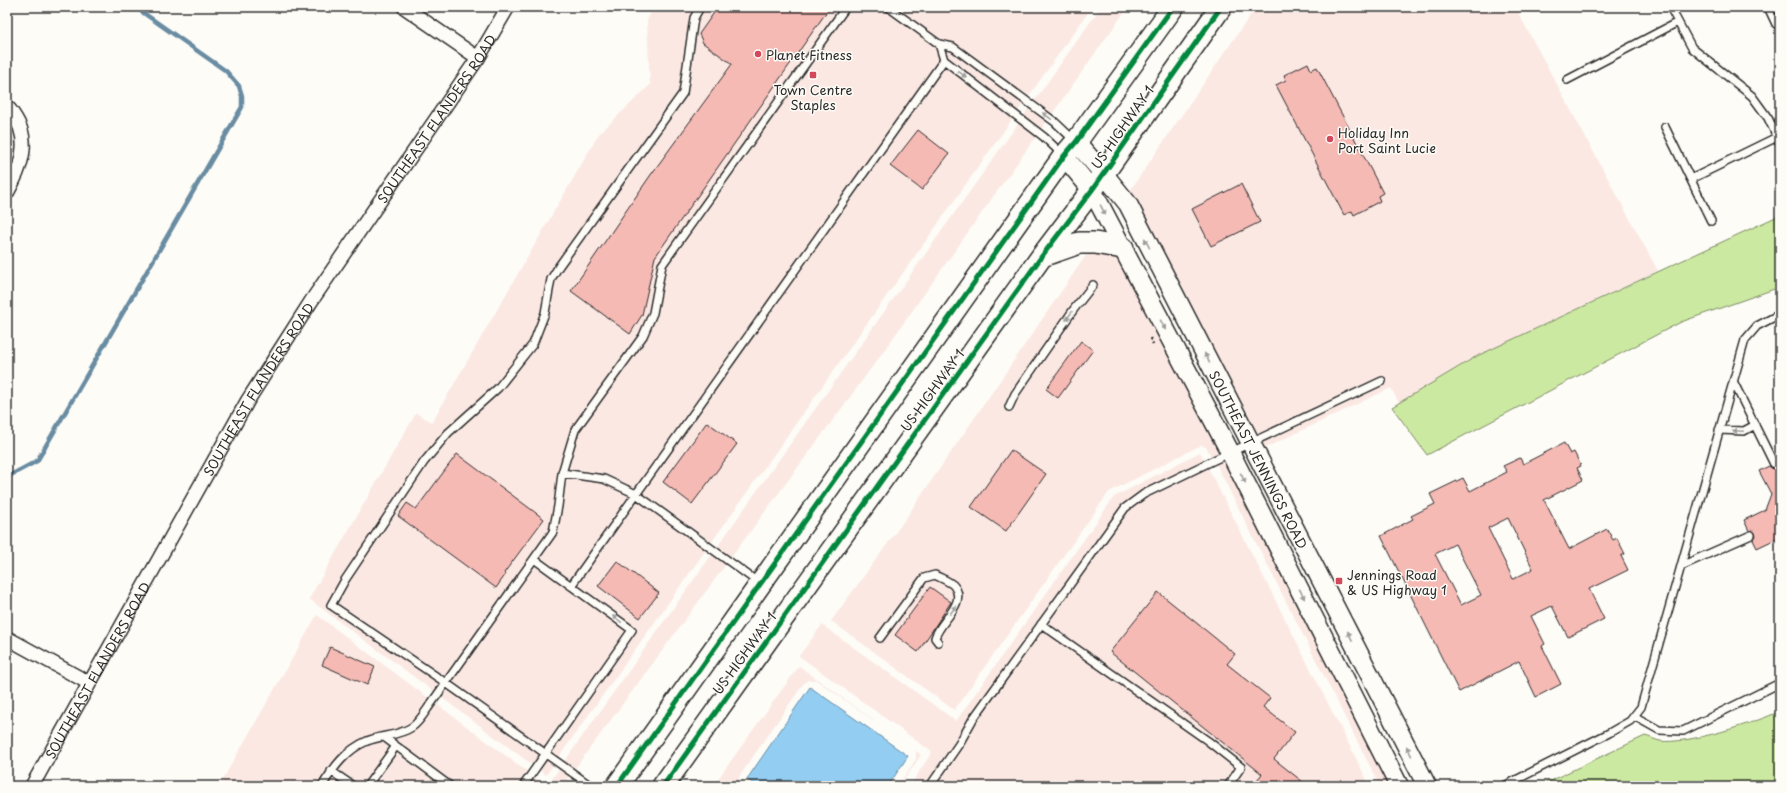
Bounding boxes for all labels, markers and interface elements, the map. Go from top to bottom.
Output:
street label: SOUTHEAST FLANDERS ROAD [372,30,500,206]
place label: Planet Fitness [766,45,852,64]
marker: Planet Fitness [753,49,763,59]
one-way arrow [957,69,968,78]
marker: Town Centre Staples [808,70,818,80]
place label: Town Centre Staples [774,80,853,114]
street label: US HIGHWAY 1 [1086,81,1158,173]
one-way arrow [1042,112,1053,120]
place label: Holiday Inn Port Saint Lucie [1338,123,1436,157]
marker: Holiday Inn Port Saint Lucie [1325,134,1335,144]
one-way arrow [1099,205,1106,216]
one-way arrow [1144,237,1150,249]
street label: SOUTHEAST FLANDERS ROAD [198,298,318,479]
one-way arrow [1065,311,1073,321]
one-way arrow [1160,319,1167,331]
street label: US HIGHWAY 1 [896,345,969,435]
one-way arrow [1204,353,1210,364]
street label: SOUTHEAST JENNINGS ROAD [1205,367,1313,552]
one-way arrow [1731,428,1744,434]
one-way arrow [1240,472,1246,483]
place label: Jennings Road & US Highway 1 [1347,565,1447,599]
marker: Jennings Road & US Highway 1 [1334,576,1344,586]
street label: SOUTHEAST FLANDERS ROAD [40,578,154,762]
one-way arrow [1299,588,1305,599]
one-way arrow [949,605,957,615]
street label: US HIGHWAY 1 [708,608,781,698]
one-way arrow [611,615,622,623]
one-way arrow [1347,630,1353,642]
one-way arrow [1406,746,1413,757]

